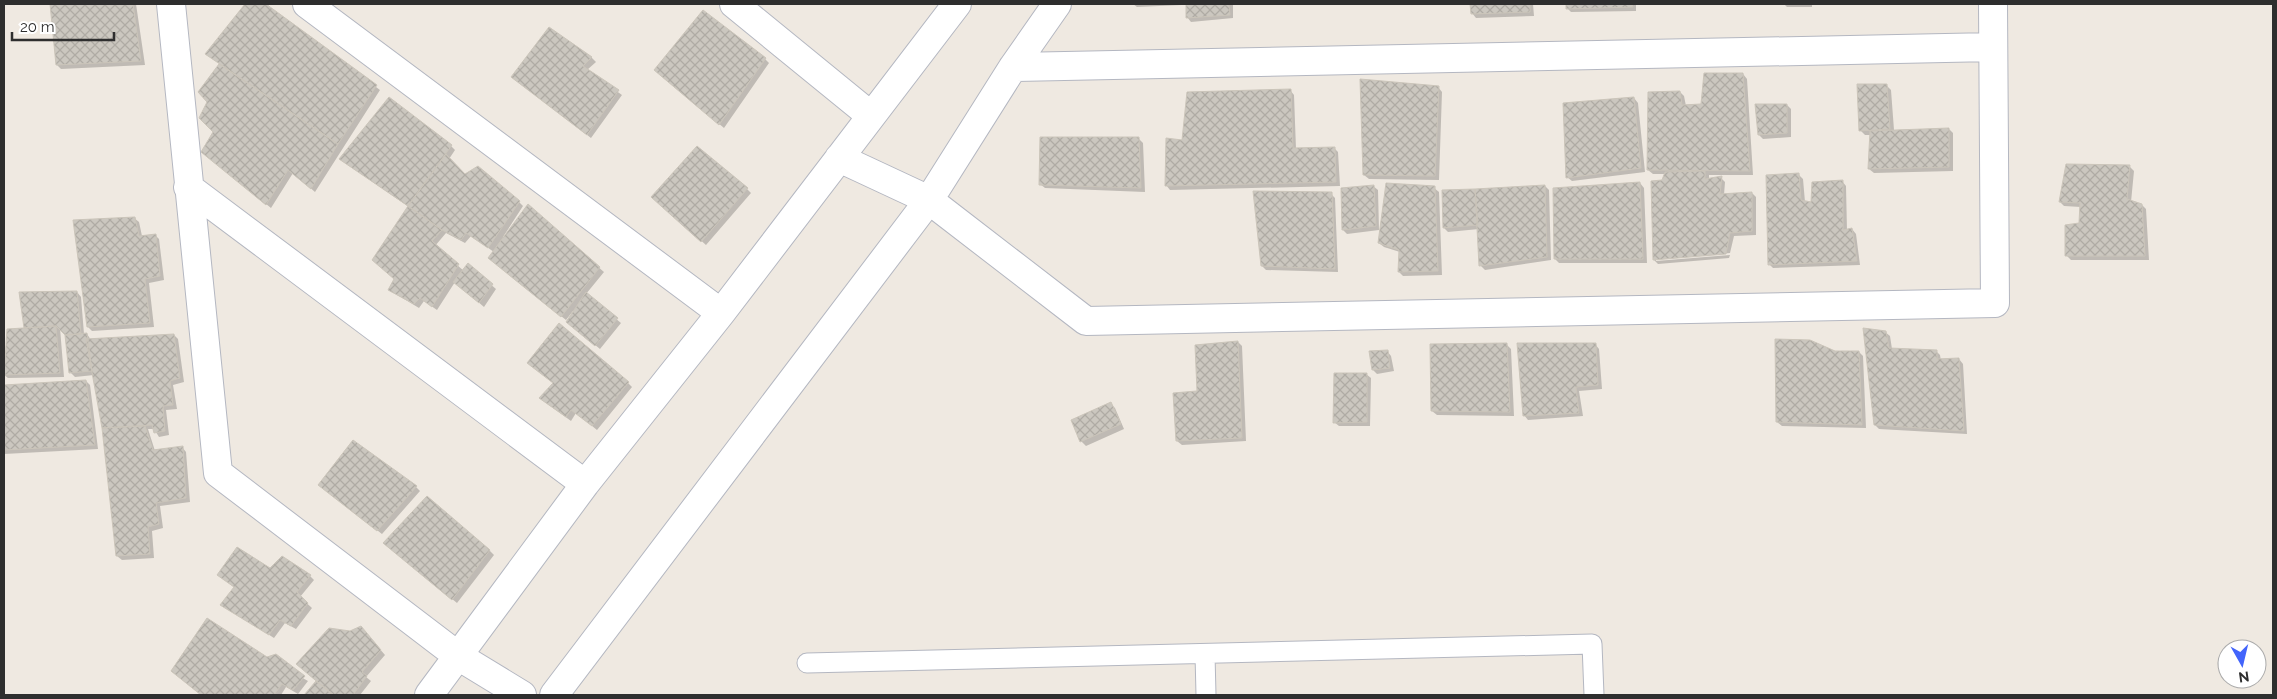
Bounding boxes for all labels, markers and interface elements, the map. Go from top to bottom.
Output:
scale bar [12,10,115,42]
text: 20 m [20,18,55,36]
north arrow [2217,639,2267,689]
text: N [2237,668,2250,686]

